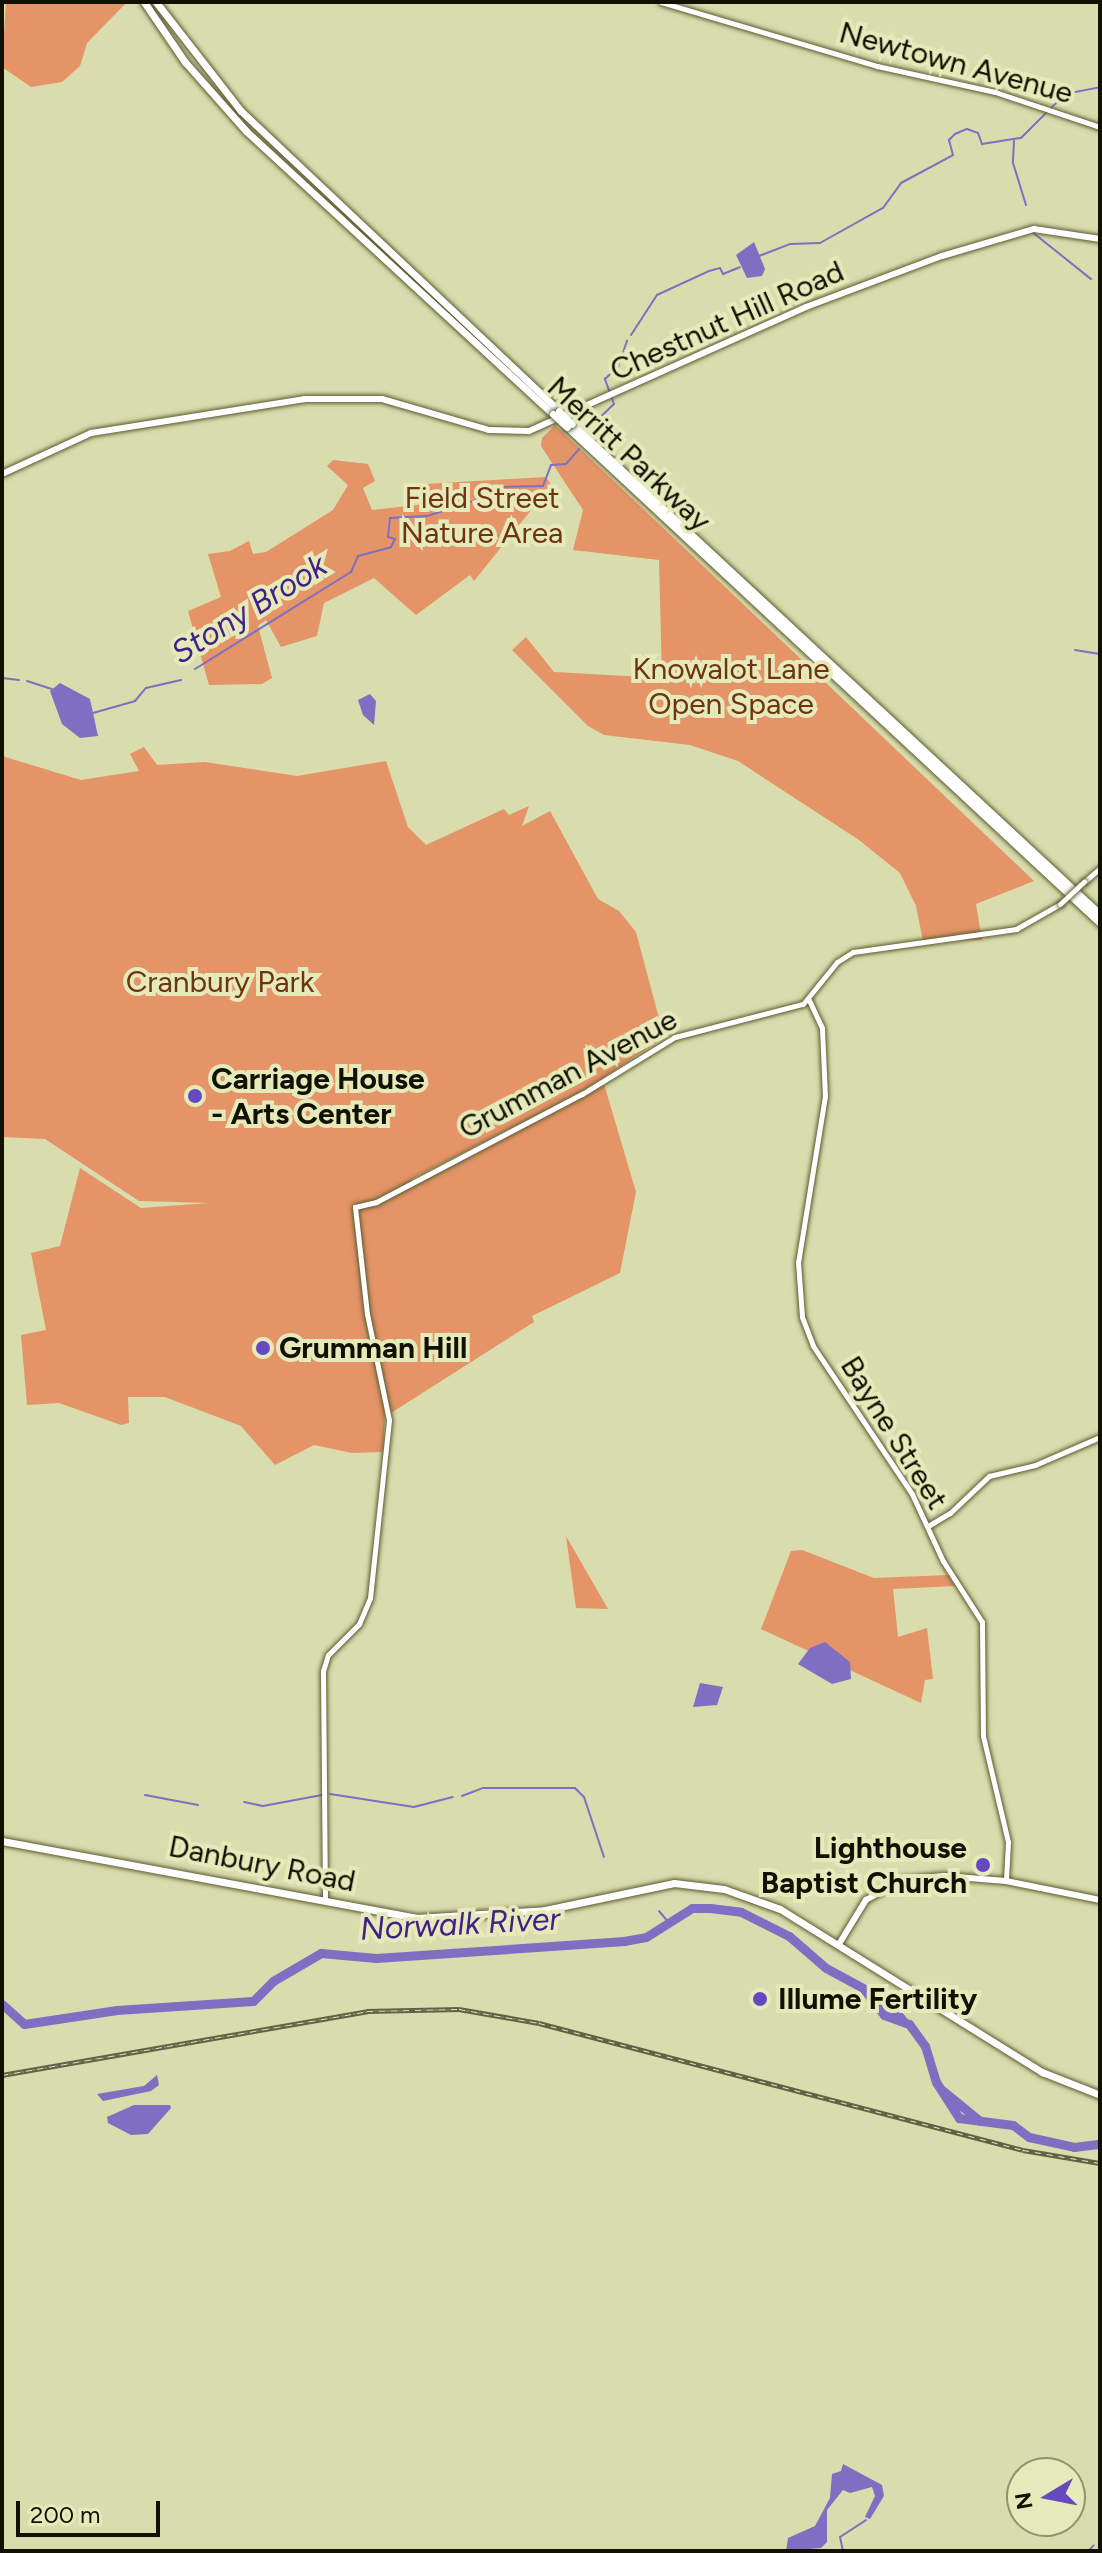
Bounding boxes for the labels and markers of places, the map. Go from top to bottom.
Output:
place label: Carriage House - Arts Center [211,1061,425,1132]
marker: Carriage House - Arts Center [186,1087,204,1105]
place label: Grumman Hill [279,1330,467,1366]
marker: Grumman Hill [254,1339,272,1357]
place label: Lighthouse Baptist Church [761,1830,967,1900]
marker: Lighthouse Baptist Church [974,1856,992,1874]
place label: Illume Fertility [778,1981,977,2017]
marker: Illume Fertility [749,1988,771,2010]

